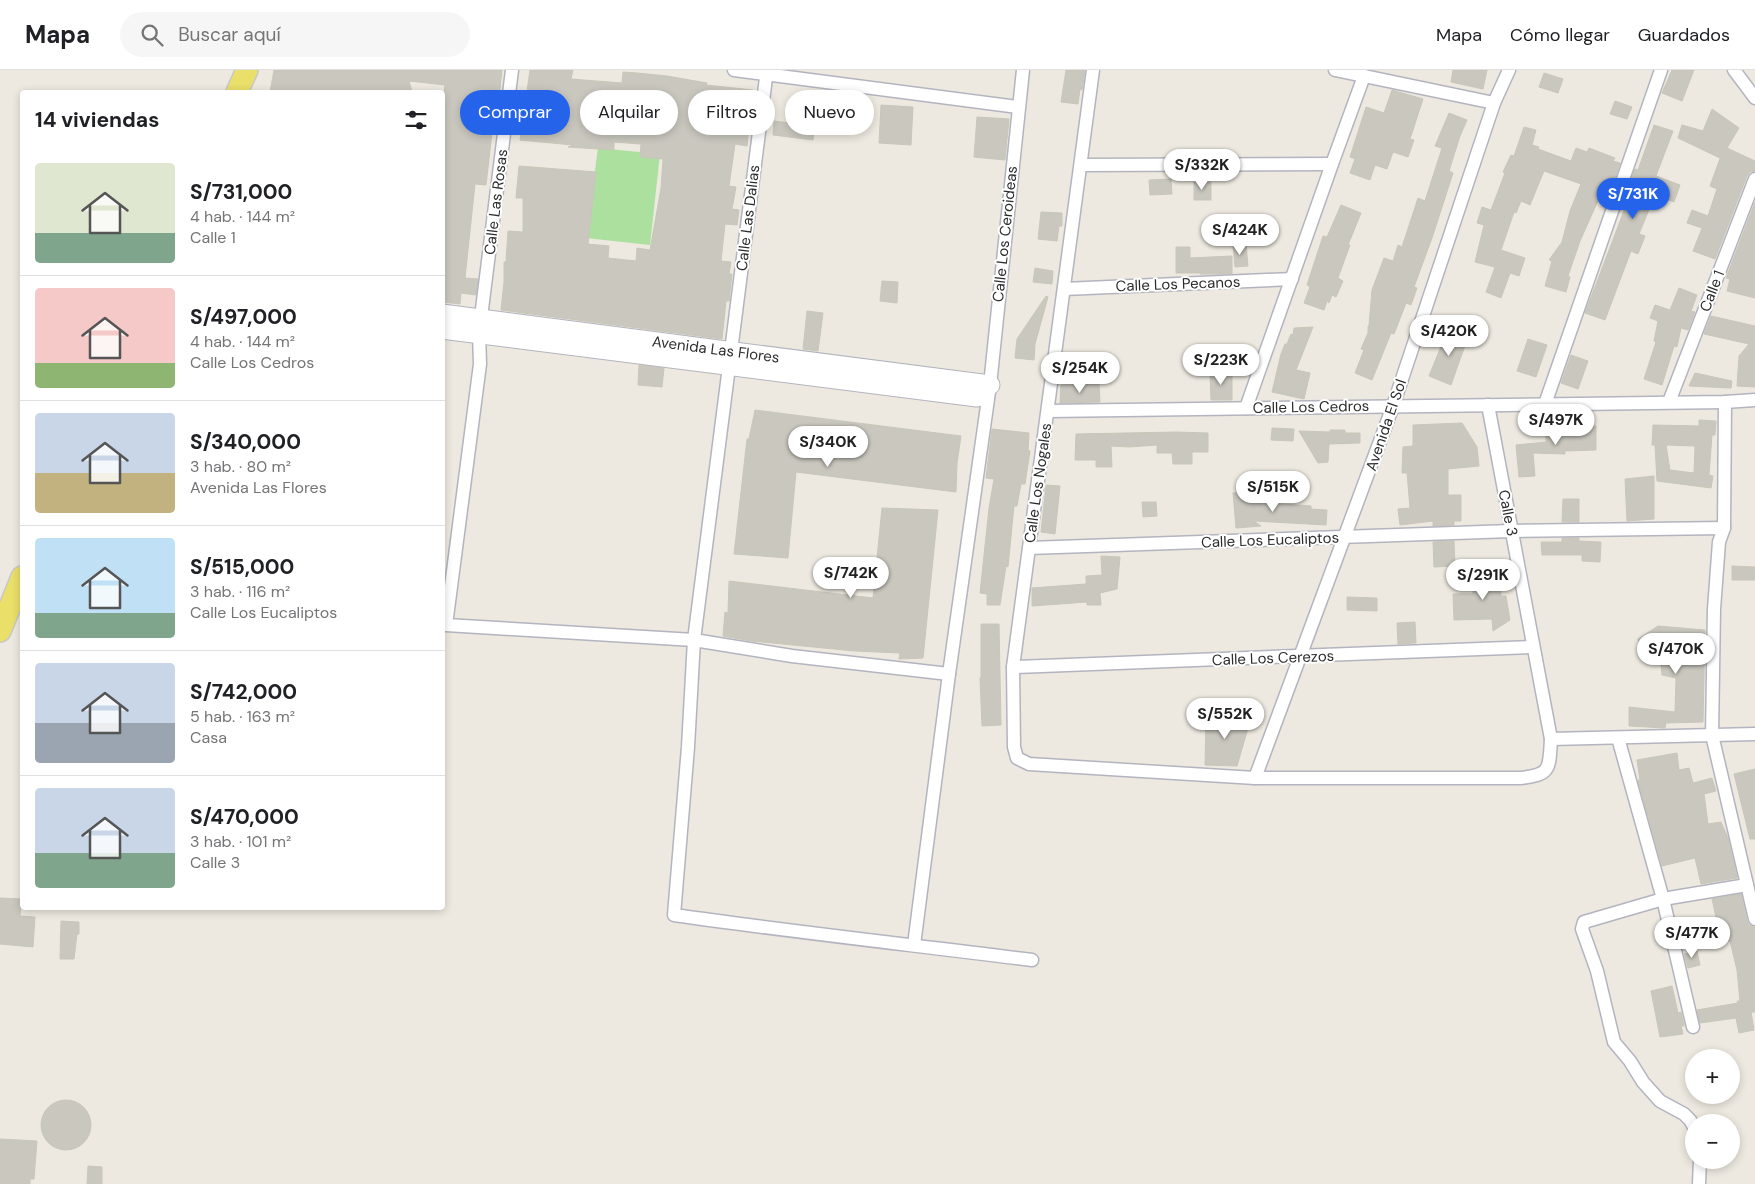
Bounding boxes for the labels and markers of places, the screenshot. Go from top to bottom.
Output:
pin: S/332K [1161,148,1243,191]
pin: S/731K [1592,178,1674,220]
pin: S/424K [1199,214,1281,256]
pin: S/420K [1408,314,1490,357]
pin: S/223K [1180,344,1262,386]
pin: S/254K [1039,352,1121,394]
pin: S/497K [1515,404,1597,446]
pin: S/340K [787,426,869,468]
pin: S/515K [1232,470,1314,513]
pin: S/742K [810,556,892,599]
pin: S/291K [1442,558,1524,601]
pin: S/470K [1635,632,1717,675]
pin: S/552K [1184,698,1266,740]
pin: S/477K [1651,916,1733,959]

